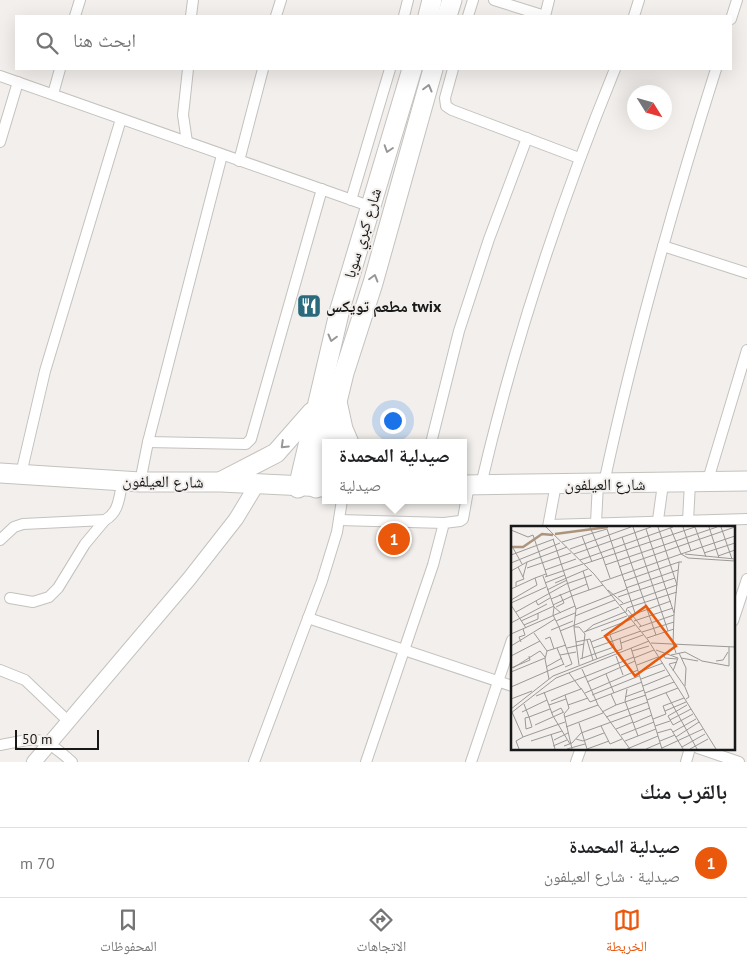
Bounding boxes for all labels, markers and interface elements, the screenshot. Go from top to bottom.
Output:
search box [15,15,732,70]
text: ابحث هنا [73,28,136,52]
icon: search [33,29,61,57]
one-way arrow [422,84,433,93]
north arrow [627,85,672,130]
one-way arrow [383,144,393,152]
street label: شارع كبري سوبا [339,186,388,281]
one-way arrow [368,275,378,283]
restaurant icon: مطعم تويكس twix [296,293,322,319]
place label: مطعم تويكس twix [326,296,442,318]
one-way arrow [327,334,338,343]
your location [380,408,406,434]
one-way arrow [281,439,290,448]
popup [322,439,467,504]
text: صيدلية المحمدة [339,443,450,467]
street label: شارع العيلفون [122,470,204,493]
street label: شارع العيلفون [564,474,646,495]
text: صيدلية [339,475,381,495]
pin: 1 [378,520,410,558]
inset map [511,526,734,750]
scale bar [15,727,99,750]
text: 50 m [22,730,52,748]
text: بالقرب منك [640,778,727,805]
text: صيدلية المحمدة [569,834,680,858]
text: 70 m [20,853,55,873]
text: 1 [706,853,716,873]
text: صيدلية · شارع العيلفون [544,866,680,886]
tab: المحفوظات [100,906,157,960]
tab: الاتجاهات [357,906,406,960]
tab: الخريطة [606,906,647,960]

